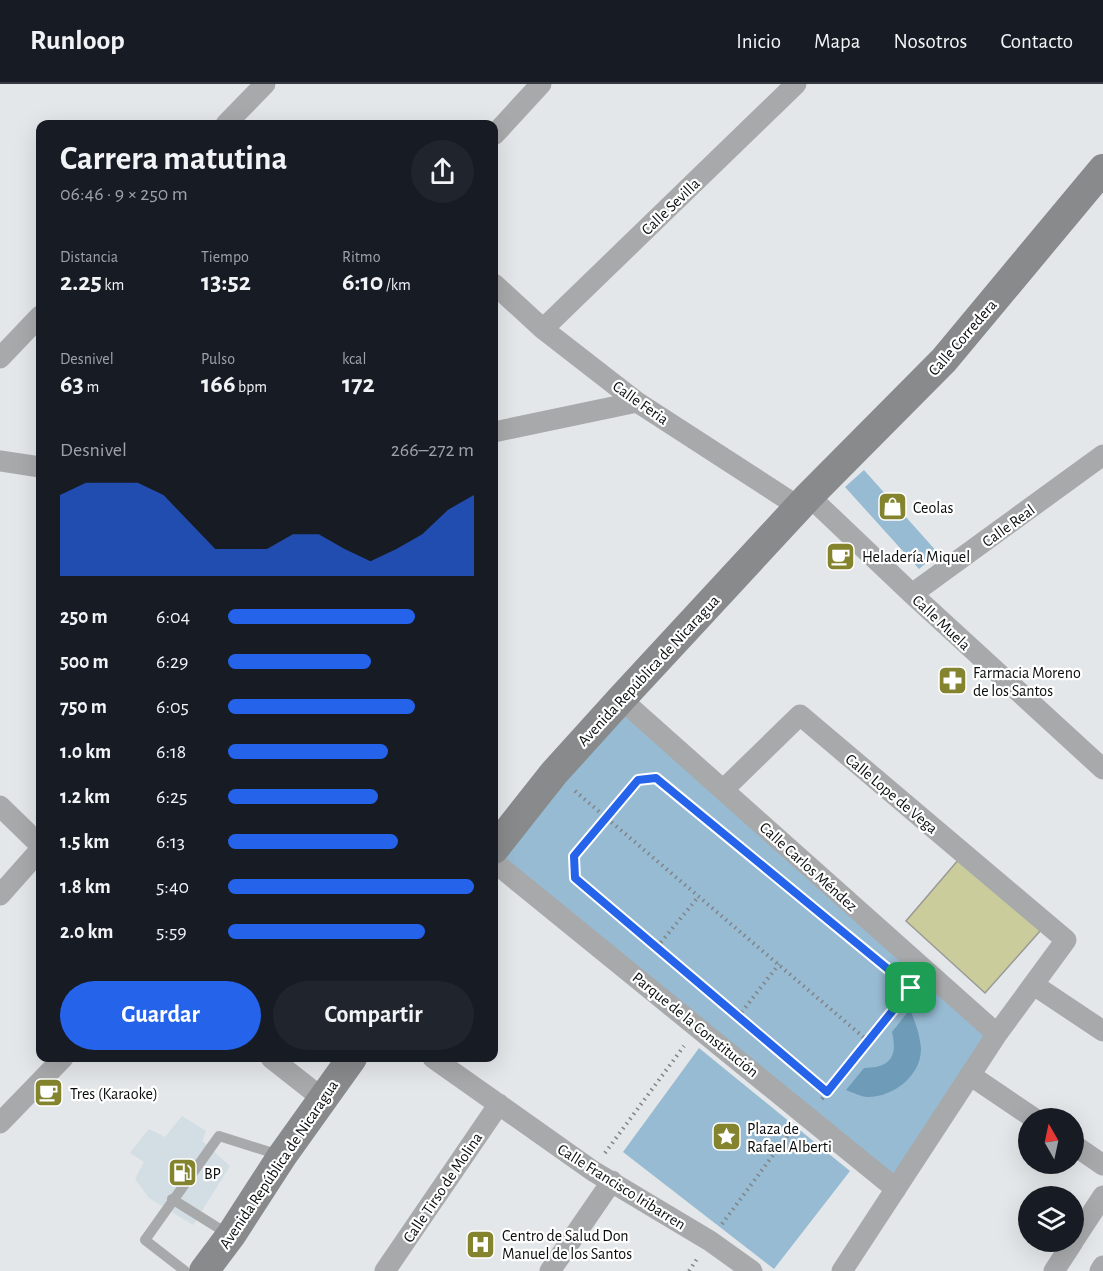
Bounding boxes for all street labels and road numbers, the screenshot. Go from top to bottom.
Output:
street label: Calle Sevilla [638,175,703,238]
street label: Calle Corredera [926,297,1000,379]
street label: Calle Feria [610,378,671,428]
street label: Calle Real [979,502,1038,550]
street label: Avenida República de Nicaragua [575,592,723,749]
street label: Calle Muela [909,592,973,653]
street label: Calle Lope de Vega [842,751,941,837]
street label: Calle Carlos Méndez [757,819,860,915]
street label: Parque de la Constitución [629,969,761,1080]
street label: Avenida República de Nicaragua [216,1077,341,1252]
street label: Calle Tirso de Molina [400,1130,485,1245]
street label: Calle Francisco Iribarren [555,1141,688,1233]

